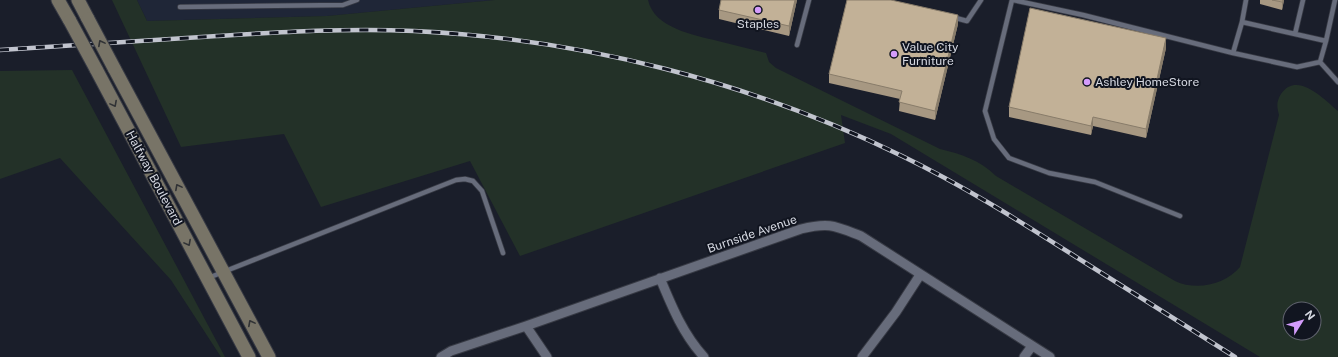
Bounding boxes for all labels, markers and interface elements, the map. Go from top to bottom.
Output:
marker: Staples [753,5,763,15]
place label: Staples [737,17,779,31]
one-way arrow [98,40,106,47]
place label: Value City Furniture [902,40,959,68]
marker: Value City Furniture [889,49,899,59]
place label: Ashley HomeStore [1095,75,1199,89]
marker: Ashley HomeStore [1082,77,1092,87]
one-way arrow [109,100,117,107]
street label: Halfway Boulevard [123,128,185,228]
one-way arrow [175,184,183,191]
street label: Burnside Avenue [705,212,799,256]
one-way arrow [183,239,191,247]
north arrow [1282,301,1322,341]
text: N [1303,308,1317,322]
one-way arrow [248,319,255,327]

